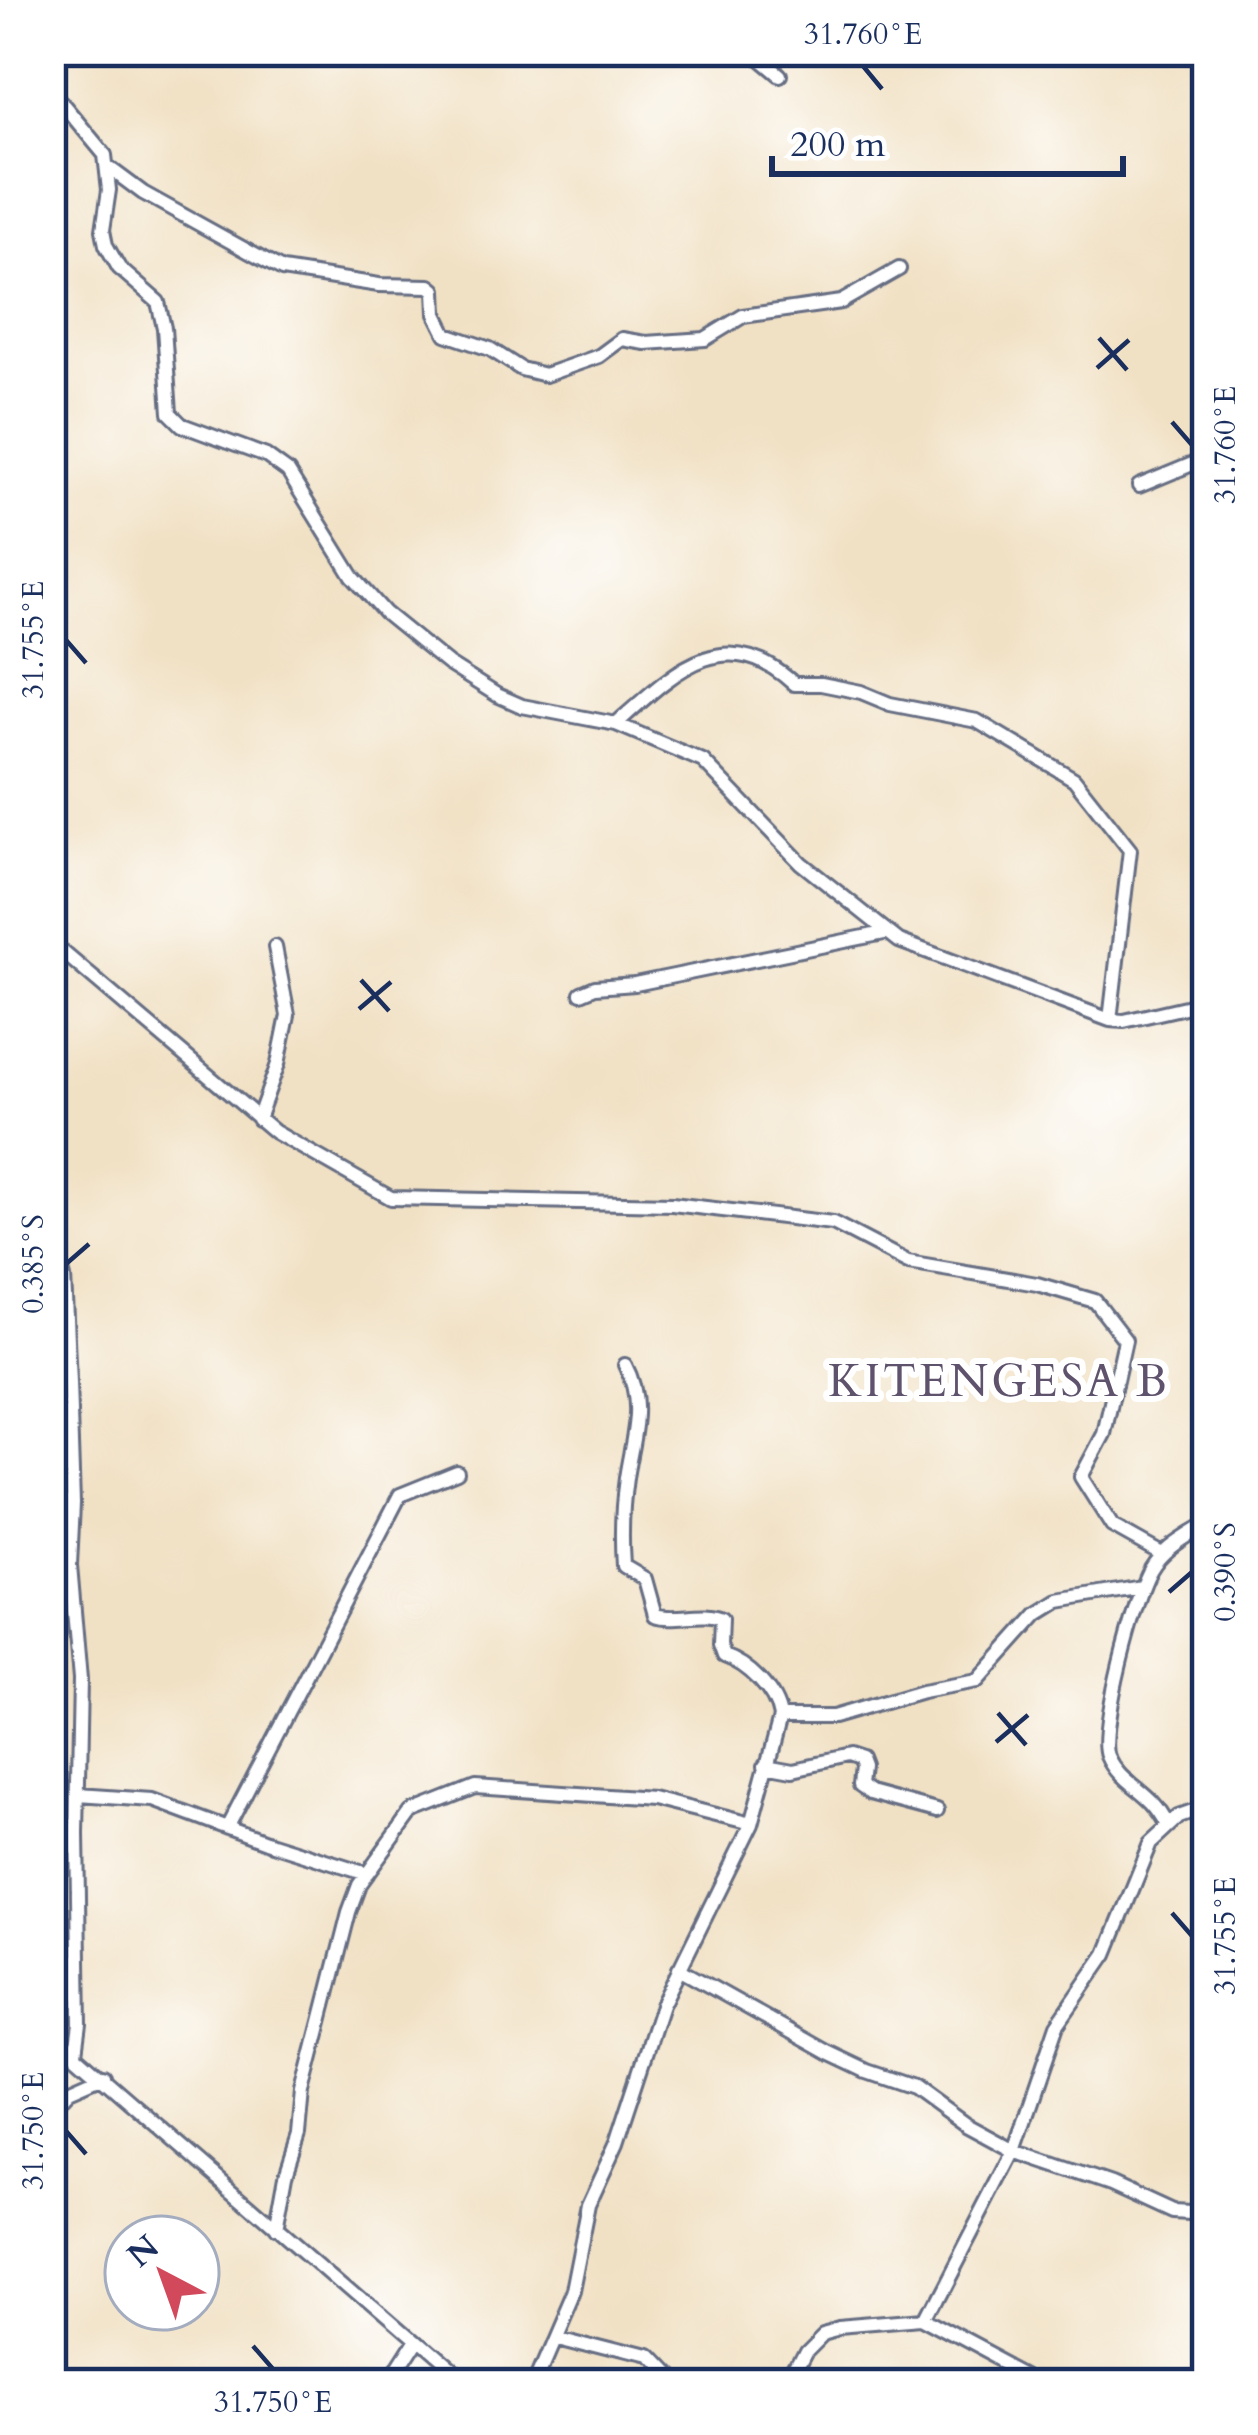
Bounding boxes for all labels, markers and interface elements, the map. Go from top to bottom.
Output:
text: 31.760°E [804,14,922,55]
scale bar [772,102,1123,176]
text: 200 m [790,120,886,169]
text: 31.760°E [1205,386,1246,504]
text: 31.755°E [13,581,54,699]
text: 0.385°S [13,1214,54,1314]
district label: KITENGESA B [828,1351,1170,1412]
text: 0.390°S [1205,1522,1246,1622]
text: 31.755°E [1205,1877,1246,1995]
text: 31.750°E [13,2072,54,2190]
north arrow [102,2213,222,2333]
text: N [118,2225,169,2278]
text: 31.750°E [214,2382,332,2423]

